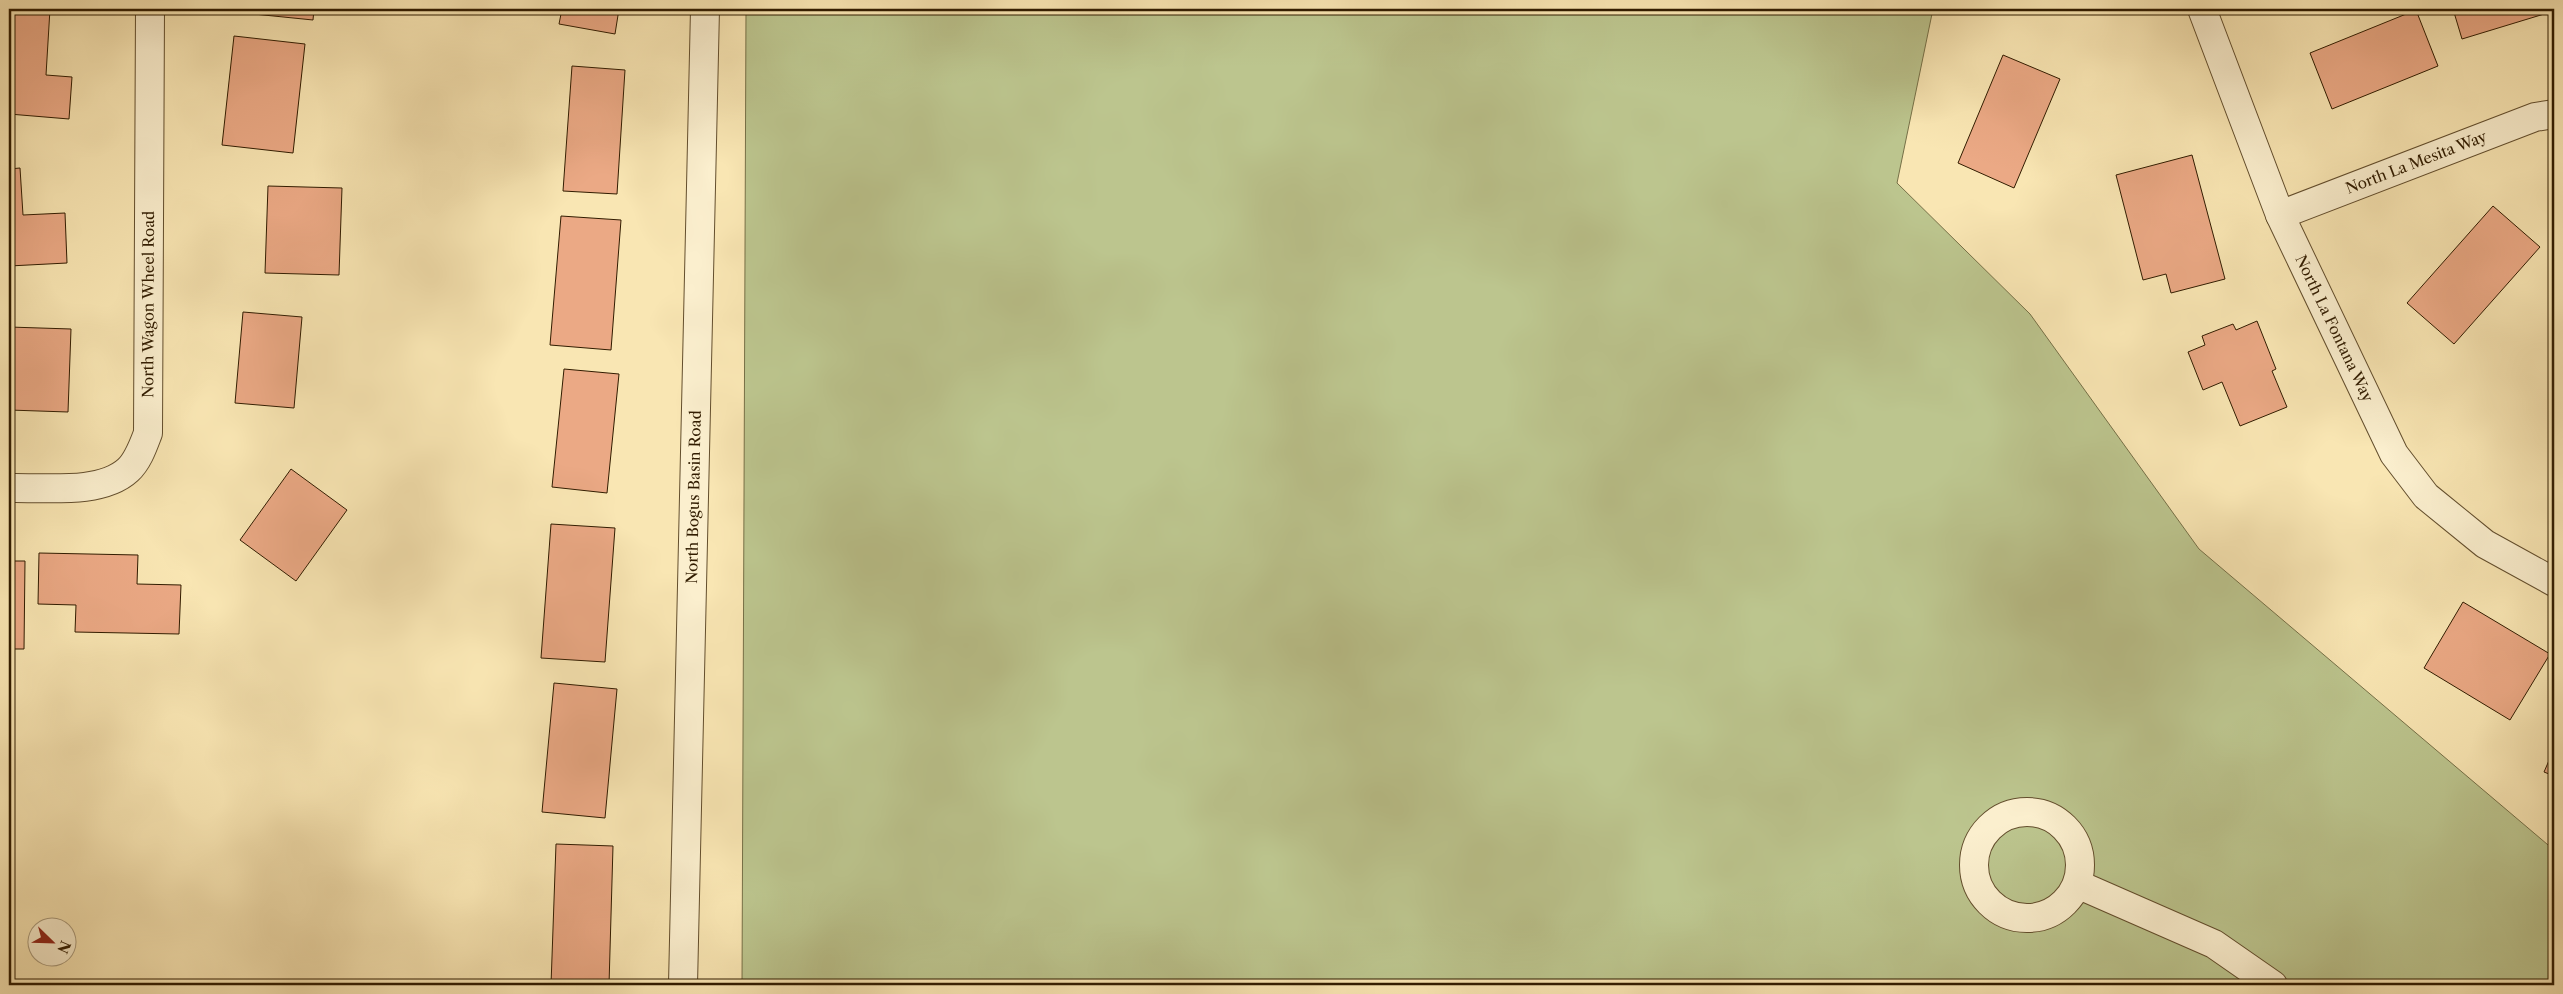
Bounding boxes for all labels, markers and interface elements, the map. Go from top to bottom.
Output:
street label: North La Mesita Way [2343,126,2490,198]
street label: North Wagon Wheel Road [138,211,158,398]
street label: North La Fontana Way [2291,252,2378,405]
street label: North Bogus Basin Road [682,410,705,584]
north arrow [28,916,78,966]
text: N [53,938,75,956]

